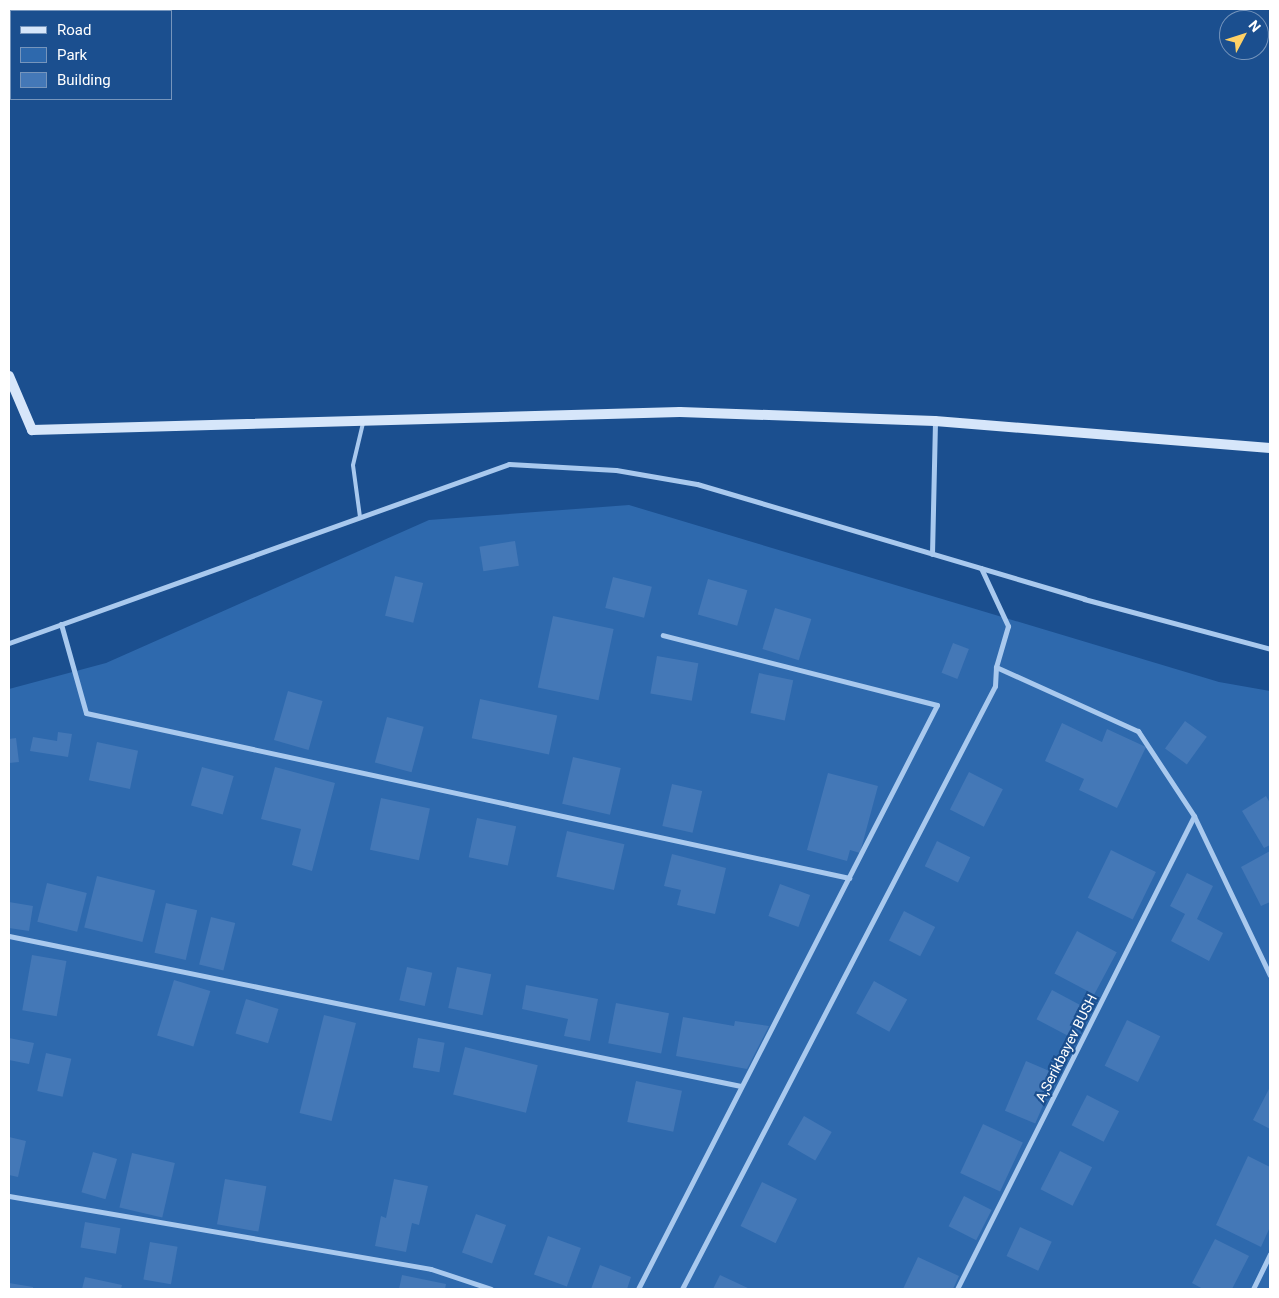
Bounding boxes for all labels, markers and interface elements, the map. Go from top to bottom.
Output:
legend [10,10,172,100]
north arrow [1219,10,1269,60]
text: N [1245,17,1264,35]
text: Road [57,21,91,39]
text: Park [57,46,87,64]
text: Building [57,71,111,89]
street label: A,Serikbayev BUSH [1032,991,1100,1105]

